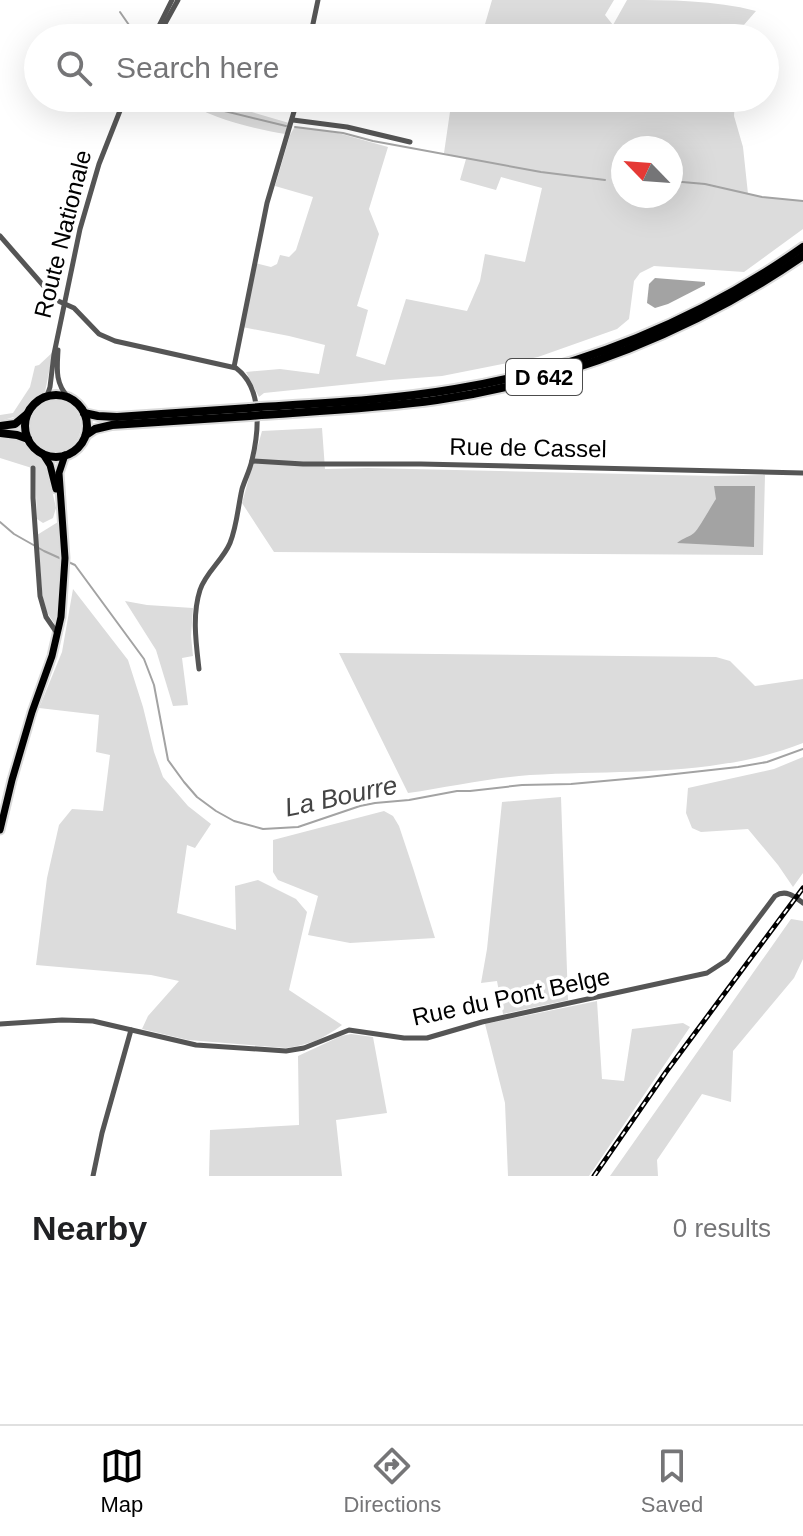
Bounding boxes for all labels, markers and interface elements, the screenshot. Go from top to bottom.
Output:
search box [24,24,779,112]
icon: search [52,46,96,90]
text: Search here [116,51,279,84]
north arrow [611,136,683,208]
street label: Route Nationale [29,147,96,321]
road number: D 642 [506,359,582,395]
street label: Rue de Cassel [449,433,607,462]
water label: La Bourre [282,769,400,823]
street label: Rue du Pont Belge [410,962,612,1031]
text: Nearby [32,1209,147,1247]
text: 0 results [673,1213,771,1243]
tab: Map [100,1444,144,1518]
tab: Directions [343,1444,441,1518]
tab: Saved [641,1444,703,1518]

